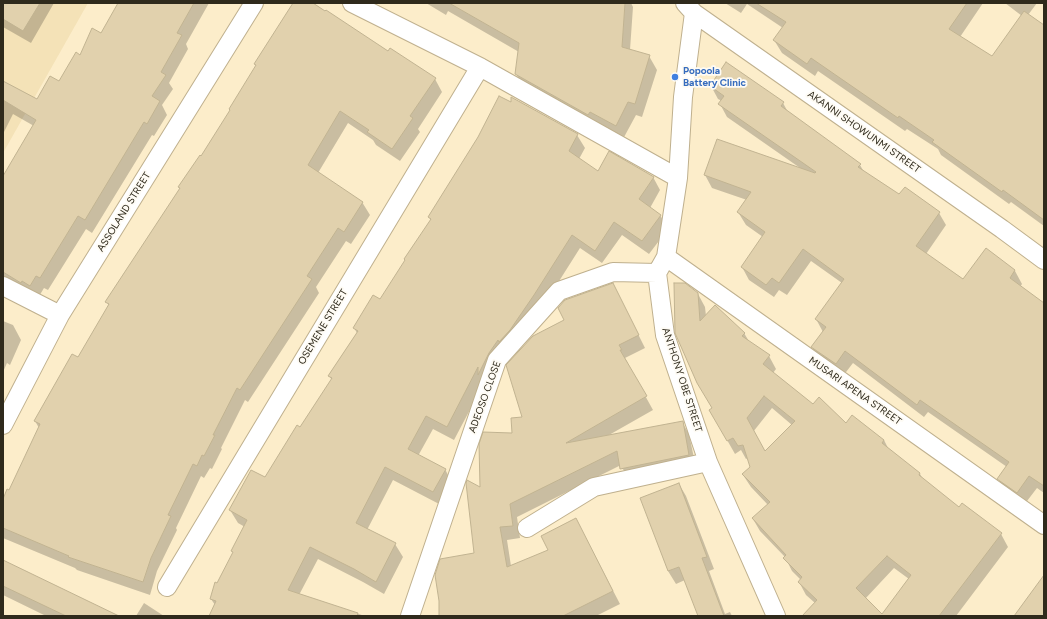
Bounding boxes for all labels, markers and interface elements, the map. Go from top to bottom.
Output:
place label: Popoola Battery Clinic [683,65,746,88]
marker: Popoola Battery Clinic [670,72,680,82]
street label: AKANNI SHOWUNMI STREET [805,88,923,176]
street label: ASSOLAND STREET [95,170,153,254]
street label: OSEMENE STREET [296,287,350,367]
street label: ANTHONY OBE STREET [659,326,705,434]
street label: MUSARI APENA STREET [806,354,904,428]
street label: ADEOSO CLOSE [466,359,504,435]

